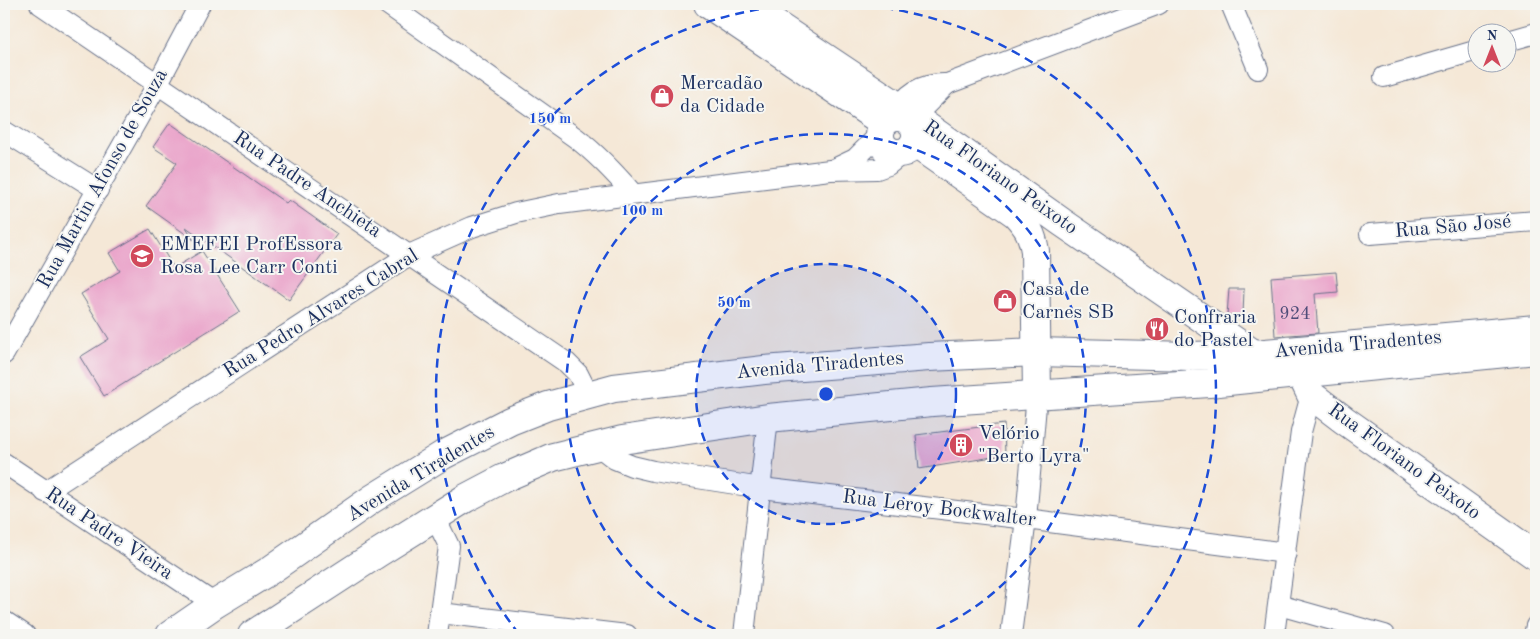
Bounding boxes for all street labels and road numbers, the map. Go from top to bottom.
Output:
street label: Rua Martin Afonso de Souza [34,66,172,292]
street label: Rua Floriano Peixoto [919,117,1081,239]
street label: Rua Padre Anchieta [229,128,385,242]
street label: Rua São José [1394,212,1512,242]
street label: Rua Pedro Alvares Cabral [220,246,422,382]
street label: Avenida Tiradentes [1273,328,1443,362]
street label: Avenida Tiradentes [735,349,905,383]
street label: Rua Floriano Peixoto [1324,400,1484,524]
street label: Avenida Tiradentes [344,422,498,526]
street label: Rua Padre Vieira [42,484,177,584]
street label: Rua Leroy Bockwalter [841,487,1037,531]

